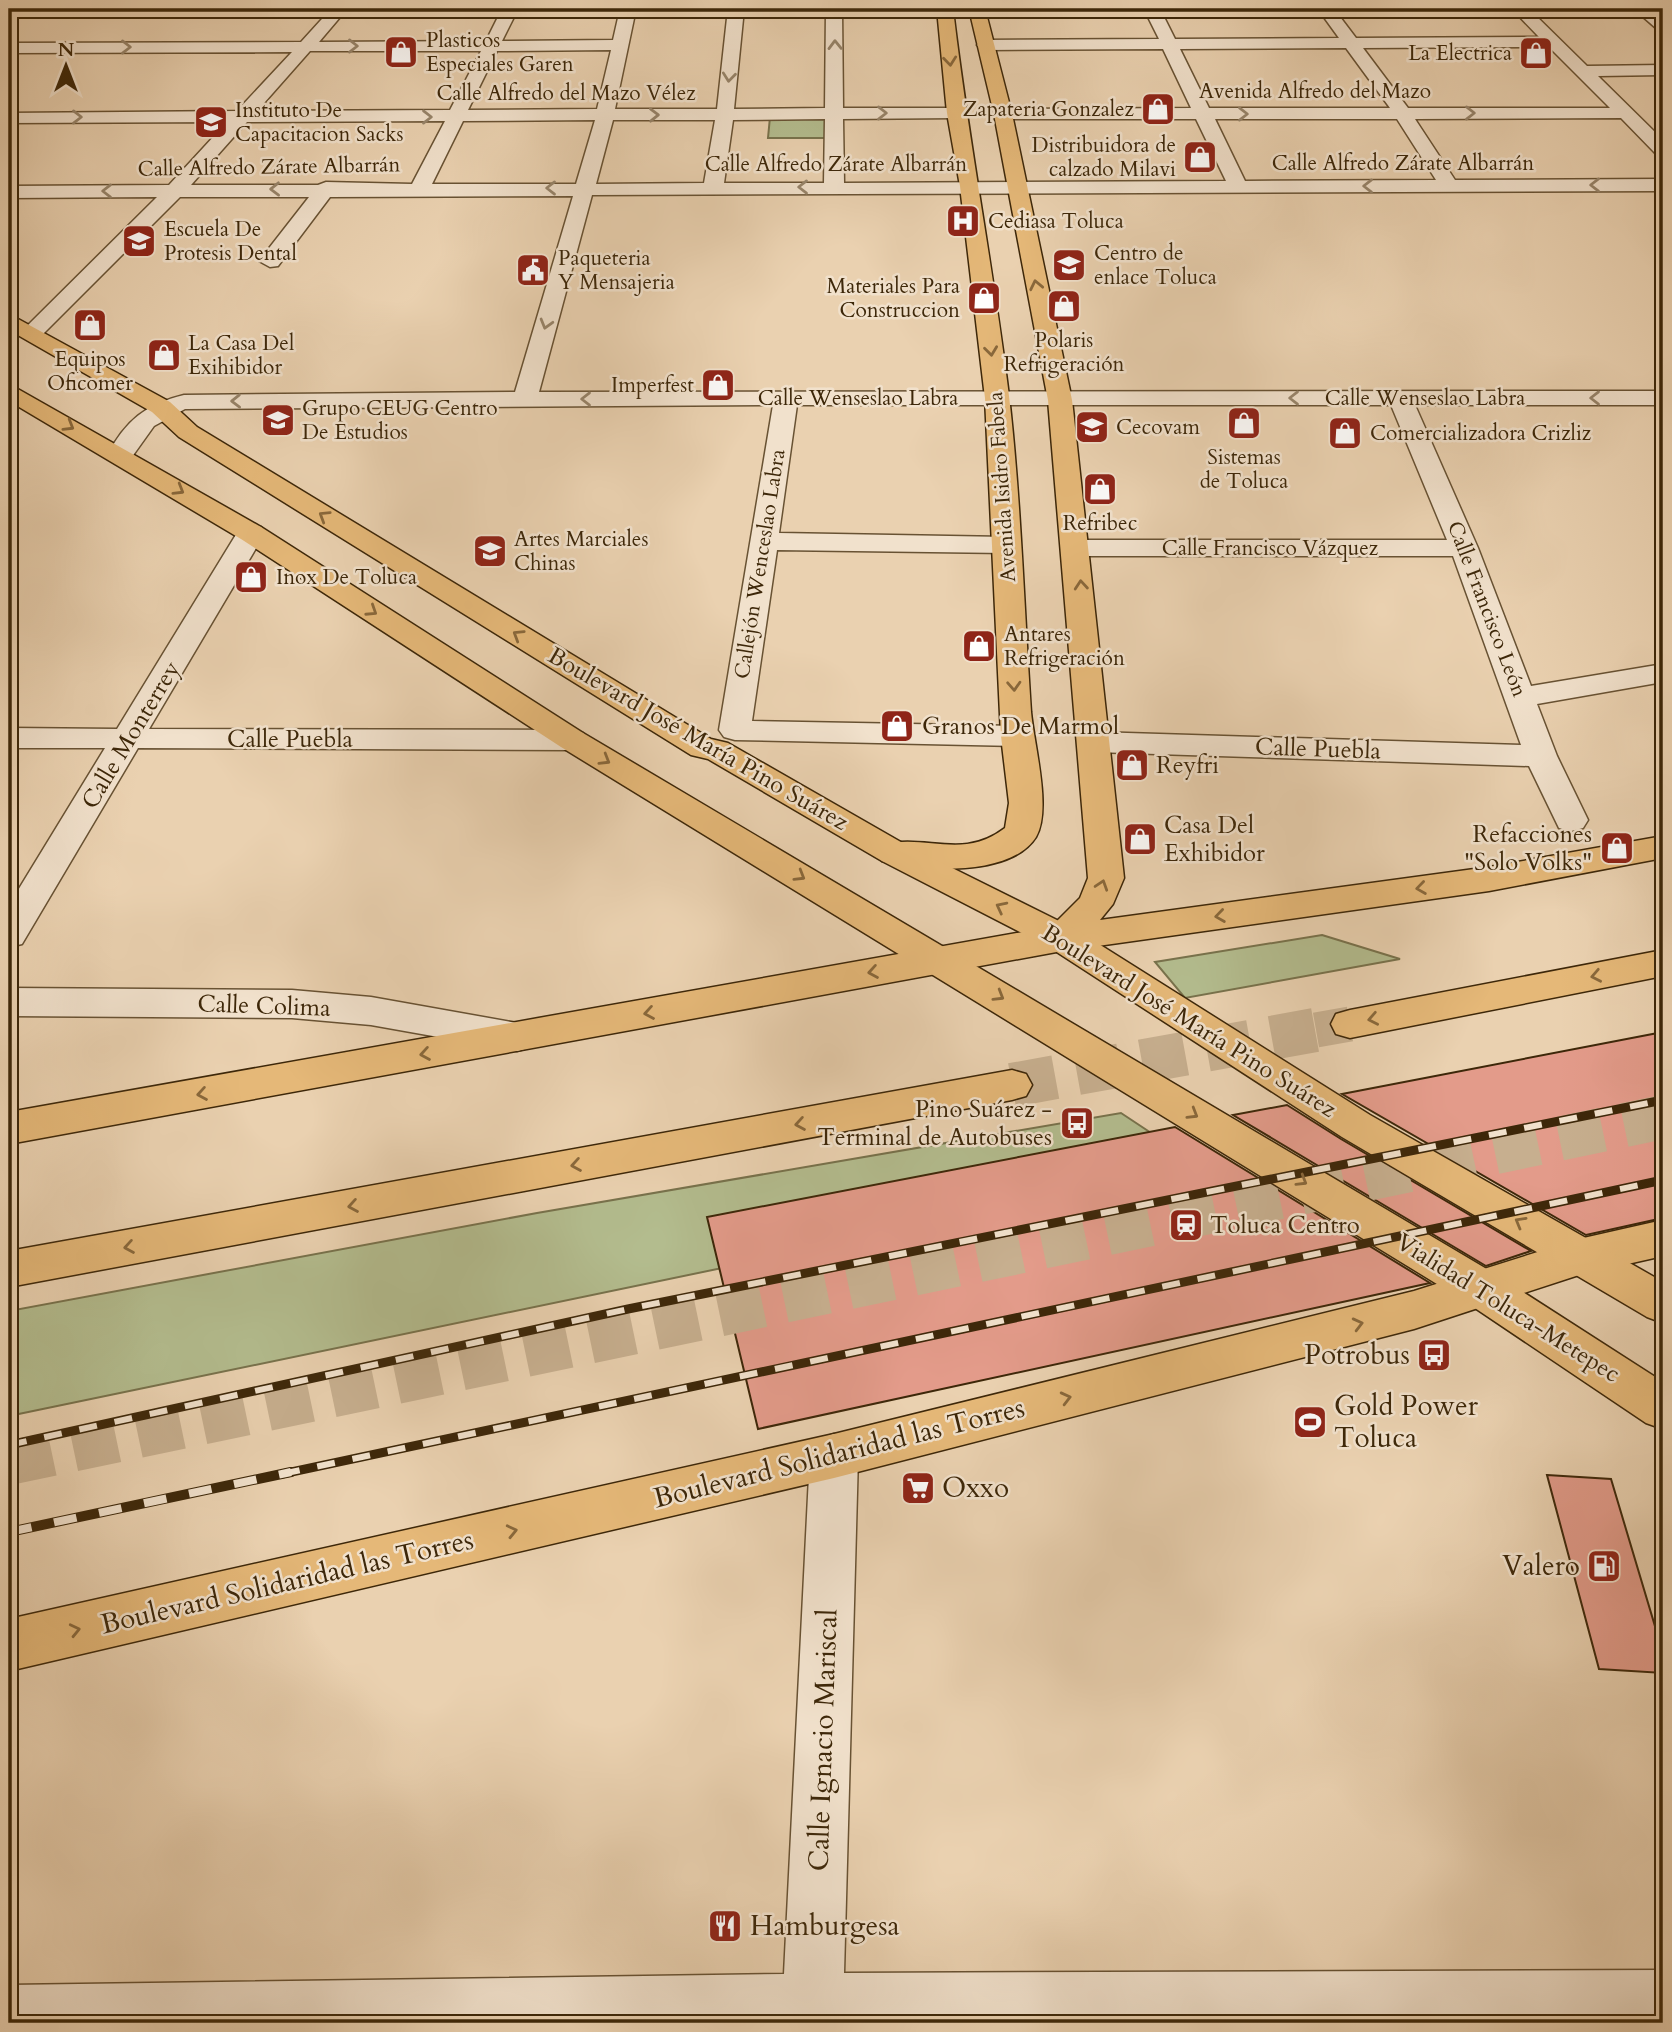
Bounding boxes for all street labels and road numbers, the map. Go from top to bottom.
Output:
street label: Avenida Alfredo del Mazo [1199,77,1431,106]
street label: Calle Alfredo del Mazo Vélez [436,79,696,108]
street label: Calle Alfredo Zárate Albarrán [1272,149,1534,178]
street label: Calle Alfredo Zárate Albarrán [137,150,401,184]
street label: Calle Alfredo Zárate Albarrán [705,150,967,179]
street label: Calle Wenseslao Labra [758,384,958,413]
street label: Calle Wenseslao Labra [1325,384,1525,413]
street label: Avenida Isidro Fabela [981,391,1023,583]
street label: Callejón Wenceslao Labra [728,447,792,681]
street label: Calle Francisco León [1440,517,1534,701]
street label: Calle Francisco Vázquez [1162,534,1379,563]
street label: Boulevard José María Pino Suárez [542,639,854,839]
street label: Calle Monterrey [74,655,188,815]
street label: Calle Puebla [227,723,354,756]
street label: Calle Puebla [1255,730,1382,768]
street label: Boulevard José María Pino Suárez [1035,916,1343,1126]
street label: Calle Colima [197,987,332,1025]
street label: Vialidad Toluca-Metepec [1390,1226,1626,1390]
street label: Boulevard Solidaridad las Torres [649,1388,1029,1518]
street label: Boulevard Solidaridad las Torres [97,1521,477,1643]
street label: Calle Ignacio Mariscal [799,1608,847,1872]

